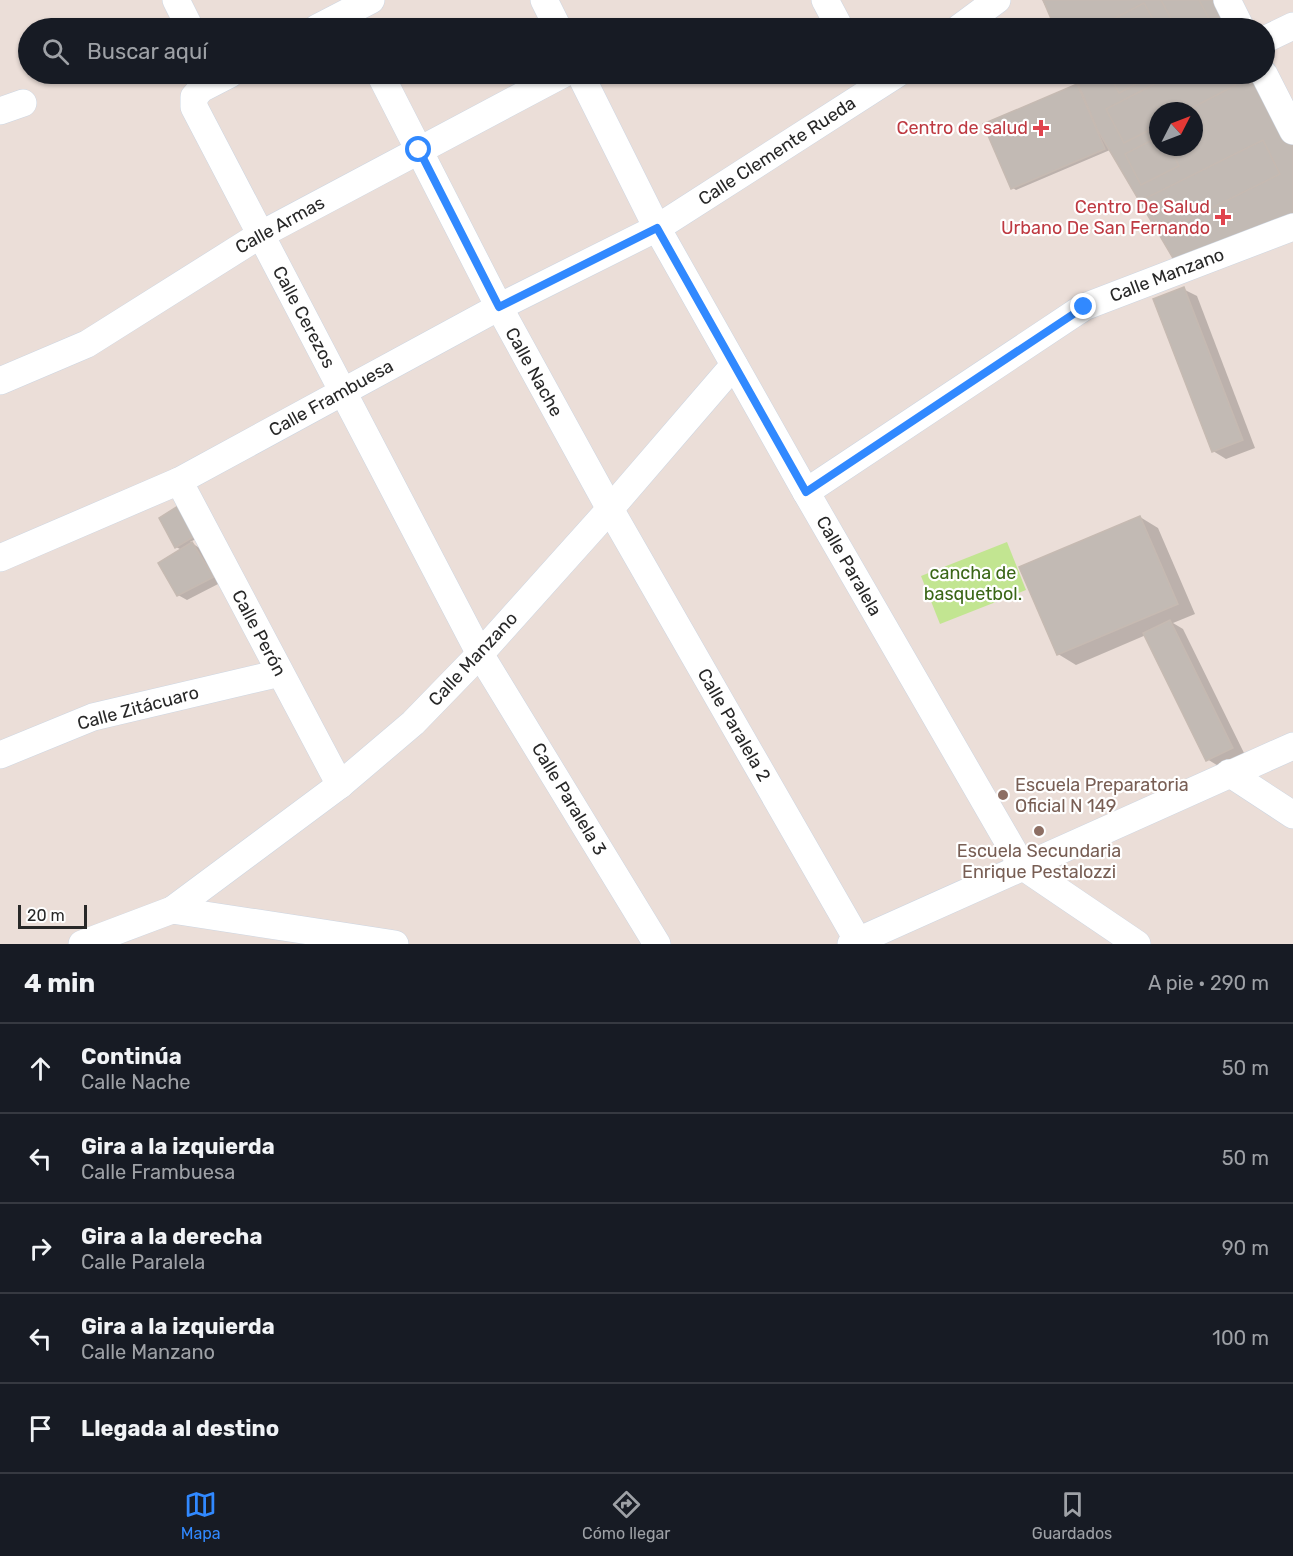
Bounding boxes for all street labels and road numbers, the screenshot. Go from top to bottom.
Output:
street label: Calle Clemente Rueda [694,92,860,210]
street label: Calle Armas [231,191,329,259]
street label: Calle Manzano [1107,243,1227,307]
street label: Calle Cerezos [268,262,340,372]
street label: Calle Nache [500,324,568,420]
street label: Calle Frambuesa [265,355,397,441]
street label: Calle Paralela [812,512,886,620]
street label: Calle Perón [227,586,291,680]
street label: Calle Manzano [424,607,522,711]
street label: Calle Paralela 2 [693,665,775,785]
street label: Calle Zitácuaro [75,681,201,735]
street label: Calle Paralela 3 [527,739,611,859]

